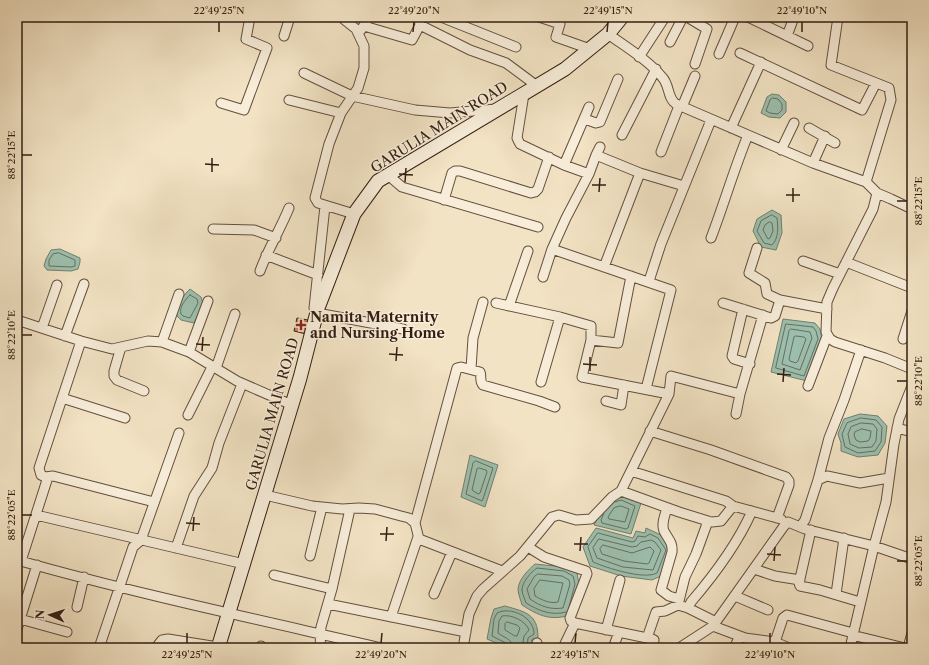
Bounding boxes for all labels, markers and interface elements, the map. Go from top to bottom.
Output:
text: 22°49'25"N [193,4,245,17]
text: 22°49'20"N [388,4,440,17]
text: 22°49'15"N [583,4,633,17]
text: 22°49'10"N [777,4,827,17]
street label: GARULIA MAIN ROAD [367,77,511,177]
text: 88°22'15"E [5,130,18,180]
text: 88°22'15"E [912,176,925,226]
place label: Namita Maternity and Nursing Home [310,308,445,342]
text: 88°22'10"E [5,310,18,360]
marker: Namita Maternity and Nursing Home [295,319,307,331]
street label: GARULIA MAIN ROAD [242,335,302,493]
text: 88°22'10"E [912,356,925,406]
text: 88°22'05"E [5,489,18,541]
text: 88°22'05"E [912,535,925,587]
north arrow [30,595,70,635]
text: N [33,609,47,620]
text: 22°49'25"N [161,648,213,661]
text: 22°49'20"N [355,648,407,661]
text: 22°49'15"N [550,648,600,661]
text: 22°49'10"N [745,648,795,661]

